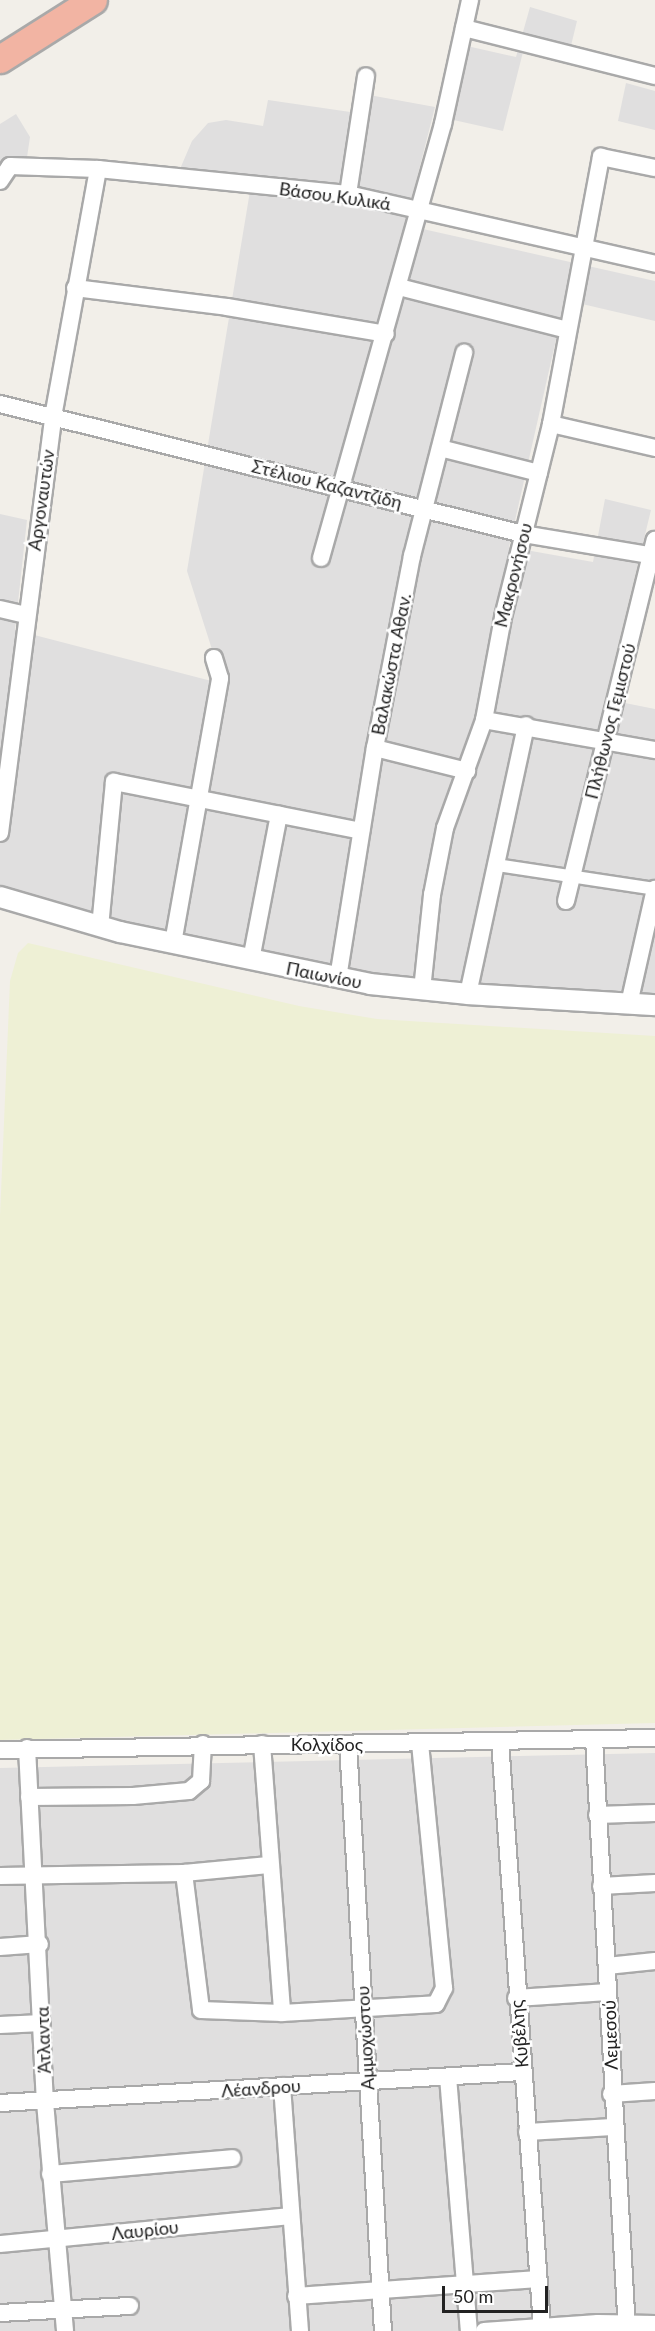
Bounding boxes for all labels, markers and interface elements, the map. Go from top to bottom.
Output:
street label: Βάσου Κυλικά [278,177,392,215]
street label: Αργοναυτών [23,448,59,552]
street label: Στέλιου Καζαντζίδη [250,455,404,513]
street label: Μακρονήσου [490,520,536,630]
street label: Βαλακώστα Αθαν. [367,591,415,737]
street label: Πλήθωνος Γεμιστού [580,641,640,801]
street label: Παιωνίου [284,957,364,993]
street label: Κολχίδος [291,1733,363,1755]
street label: Αμμοχώστου [351,1985,379,2091]
street label: Κυβέλης [505,1999,533,2069]
street label: Λεμεσού [598,2000,622,2070]
street label: Άτλαντα [31,2006,55,2074]
street label: Λέανδρου [220,2074,302,2102]
street label: Λαυρίου [110,2216,180,2244]
scale bar [445,2274,552,2312]
text: 50 m [453,2285,493,2307]

